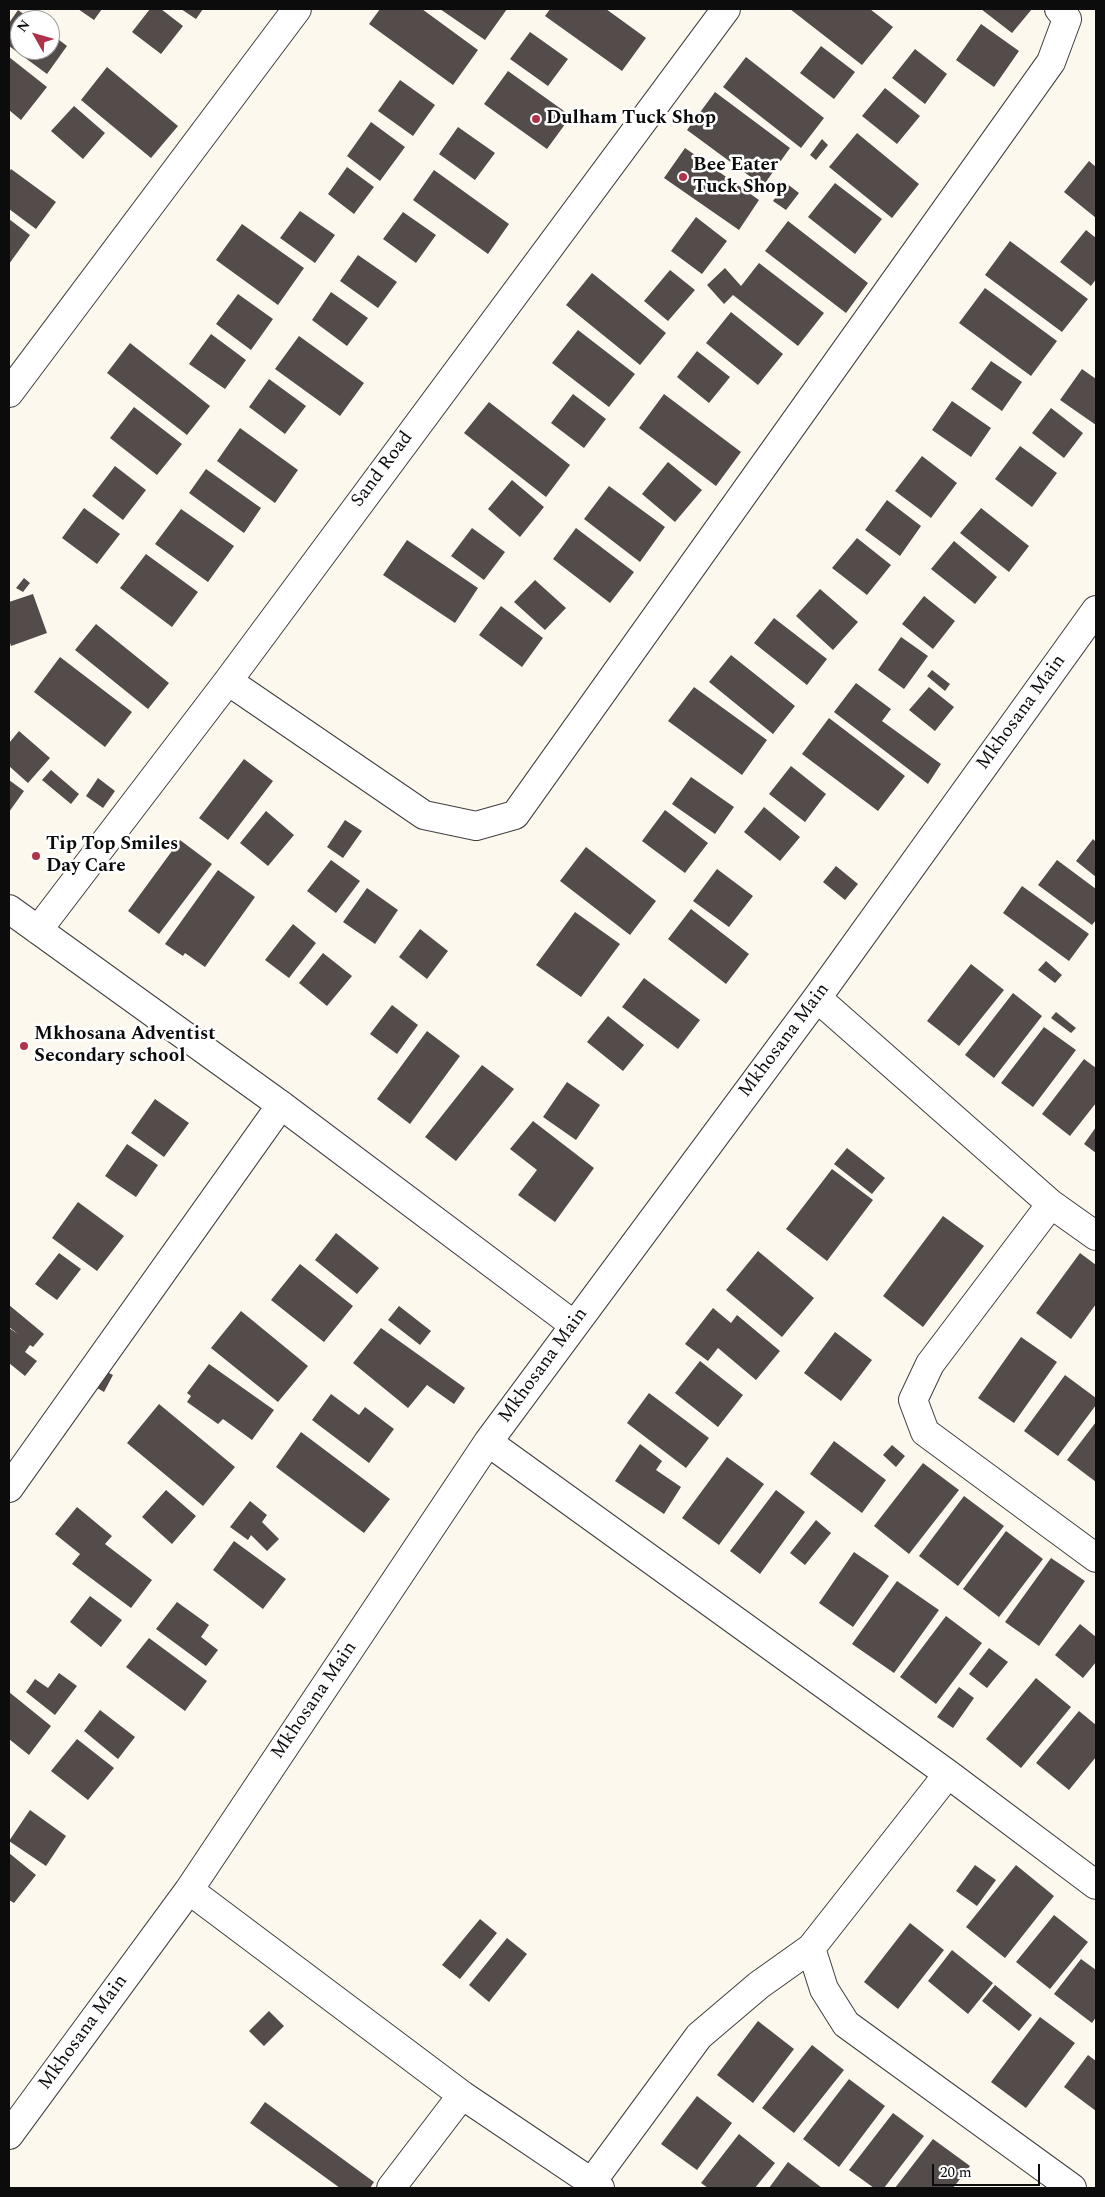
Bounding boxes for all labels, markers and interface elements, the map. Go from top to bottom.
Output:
north arrow [10,10,60,60]
text: N [12,15,35,37]
place label: Dulham Tuck Shop [546,108,716,130]
marker: Dulham Tuck Shop [530,113,542,125]
place label: Bee Eater Tuck Shop [693,155,787,199]
marker: Bee Eater Tuck Shop [677,171,689,183]
street label: Sand Road [347,428,419,512]
street label: Mkhosana Main [973,651,1071,775]
place label: Tip Top Smiles Day Care [46,834,178,878]
marker: Tip Top Smiles Day Care [30,850,42,862]
street label: Mkhosana Main [735,979,835,1103]
place label: Mkhosana Adventist Secondary school [34,1024,216,1068]
marker: Mkhosana Adventist Secondary school [18,1040,30,1052]
street label: Mkhosana Main [495,1304,593,1428]
street label: Mkhosana Main [267,1638,363,1764]
street label: Mkhosana Main [35,1971,133,2095]
scale bar [935,2154,1042,2186]
text: 20 m [940,2161,972,2184]

